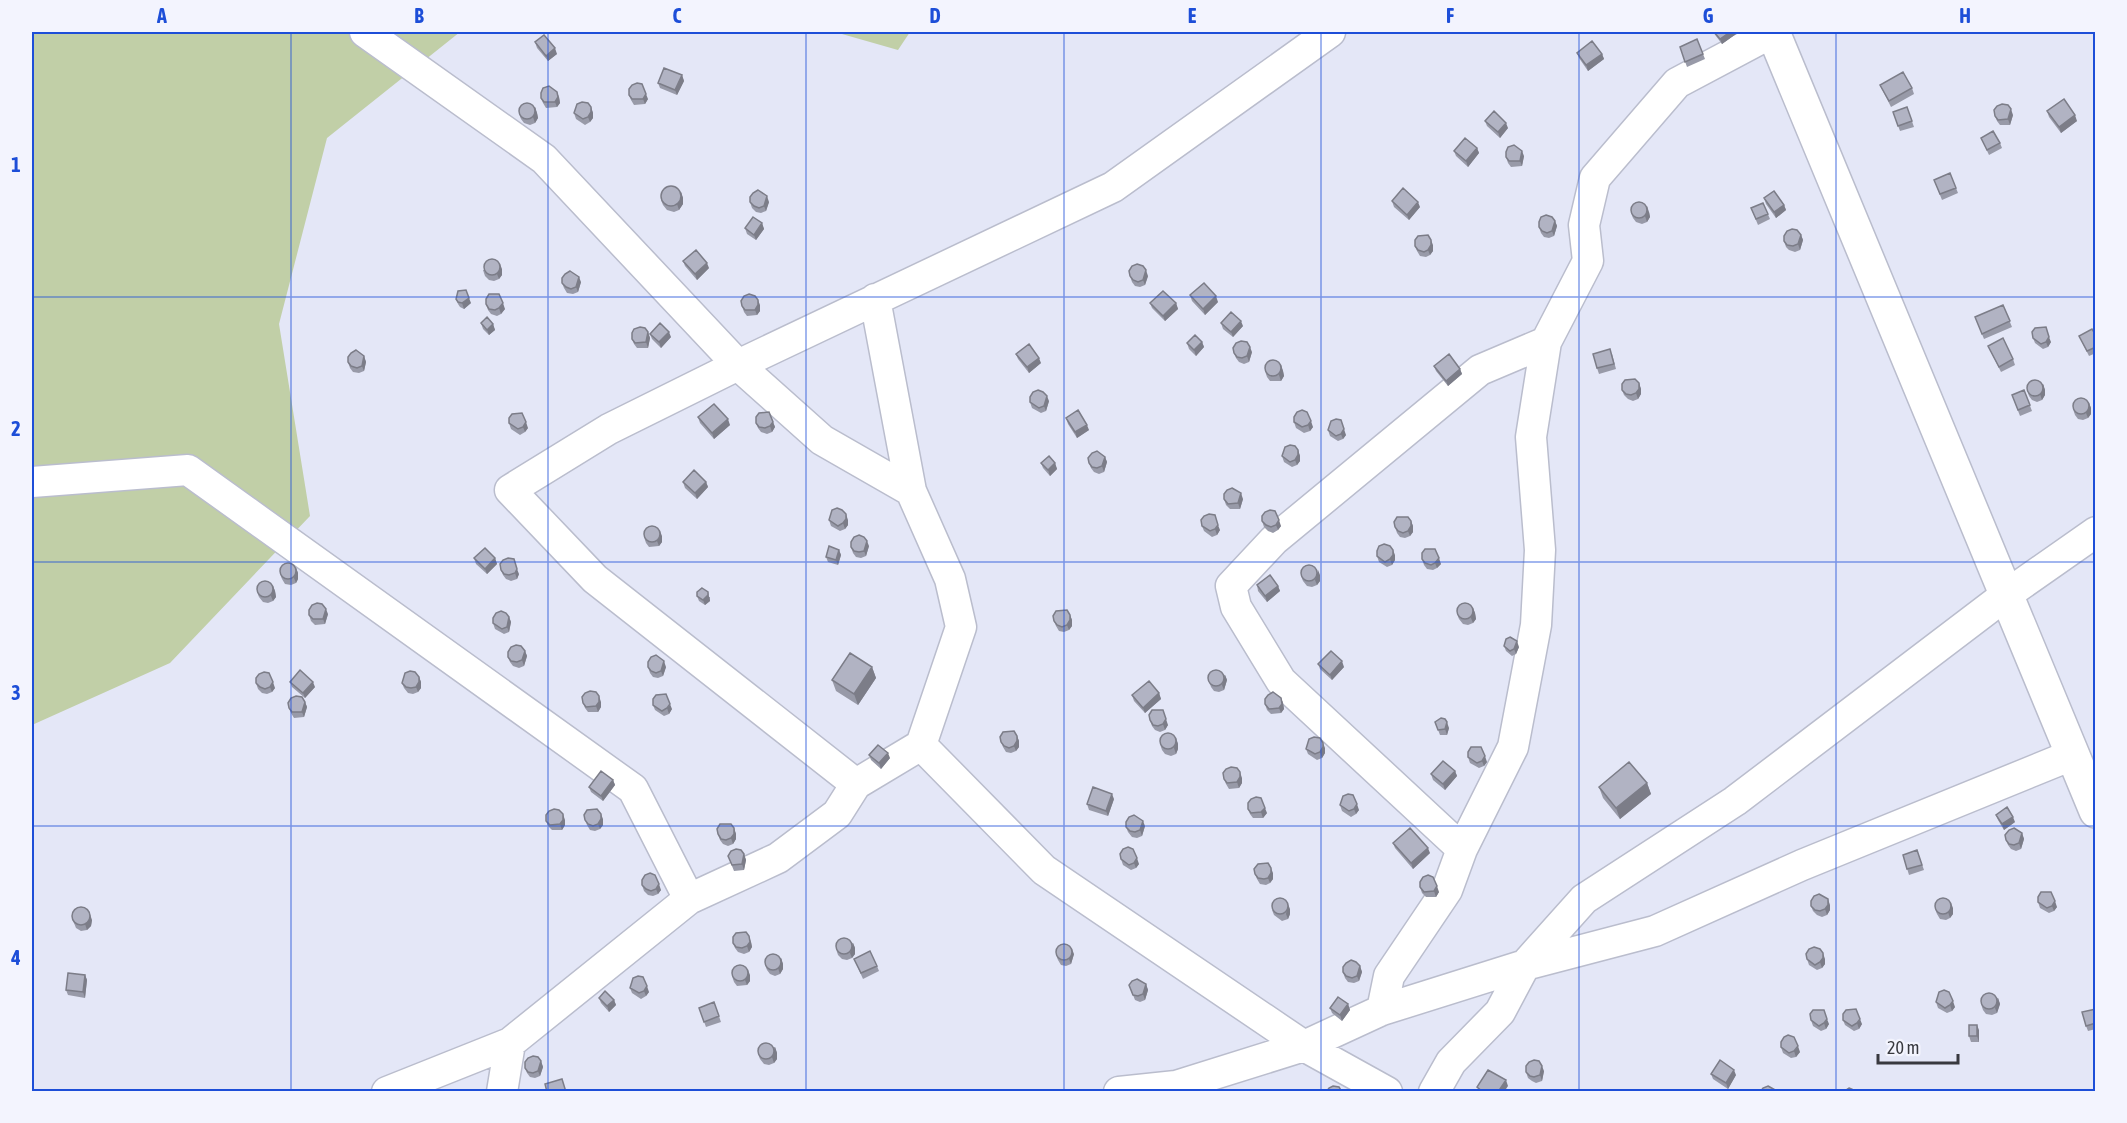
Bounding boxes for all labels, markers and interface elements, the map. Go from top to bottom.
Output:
text: A [156,4,167,27]
text: B [414,4,424,27]
text: C [673,4,682,27]
text: D [929,4,941,27]
text: E [1188,4,1197,27]
text: F [1446,4,1454,27]
text: G [1703,4,1714,27]
text: H [1959,4,1971,27]
text: 1 [11,153,21,176]
text: 2 [11,417,21,440]
text: 3 [11,681,21,704]
text: 4 [10,946,21,969]
scale bar [1878,1027,1958,1065]
text: 20 m [1887,1037,1919,1058]

